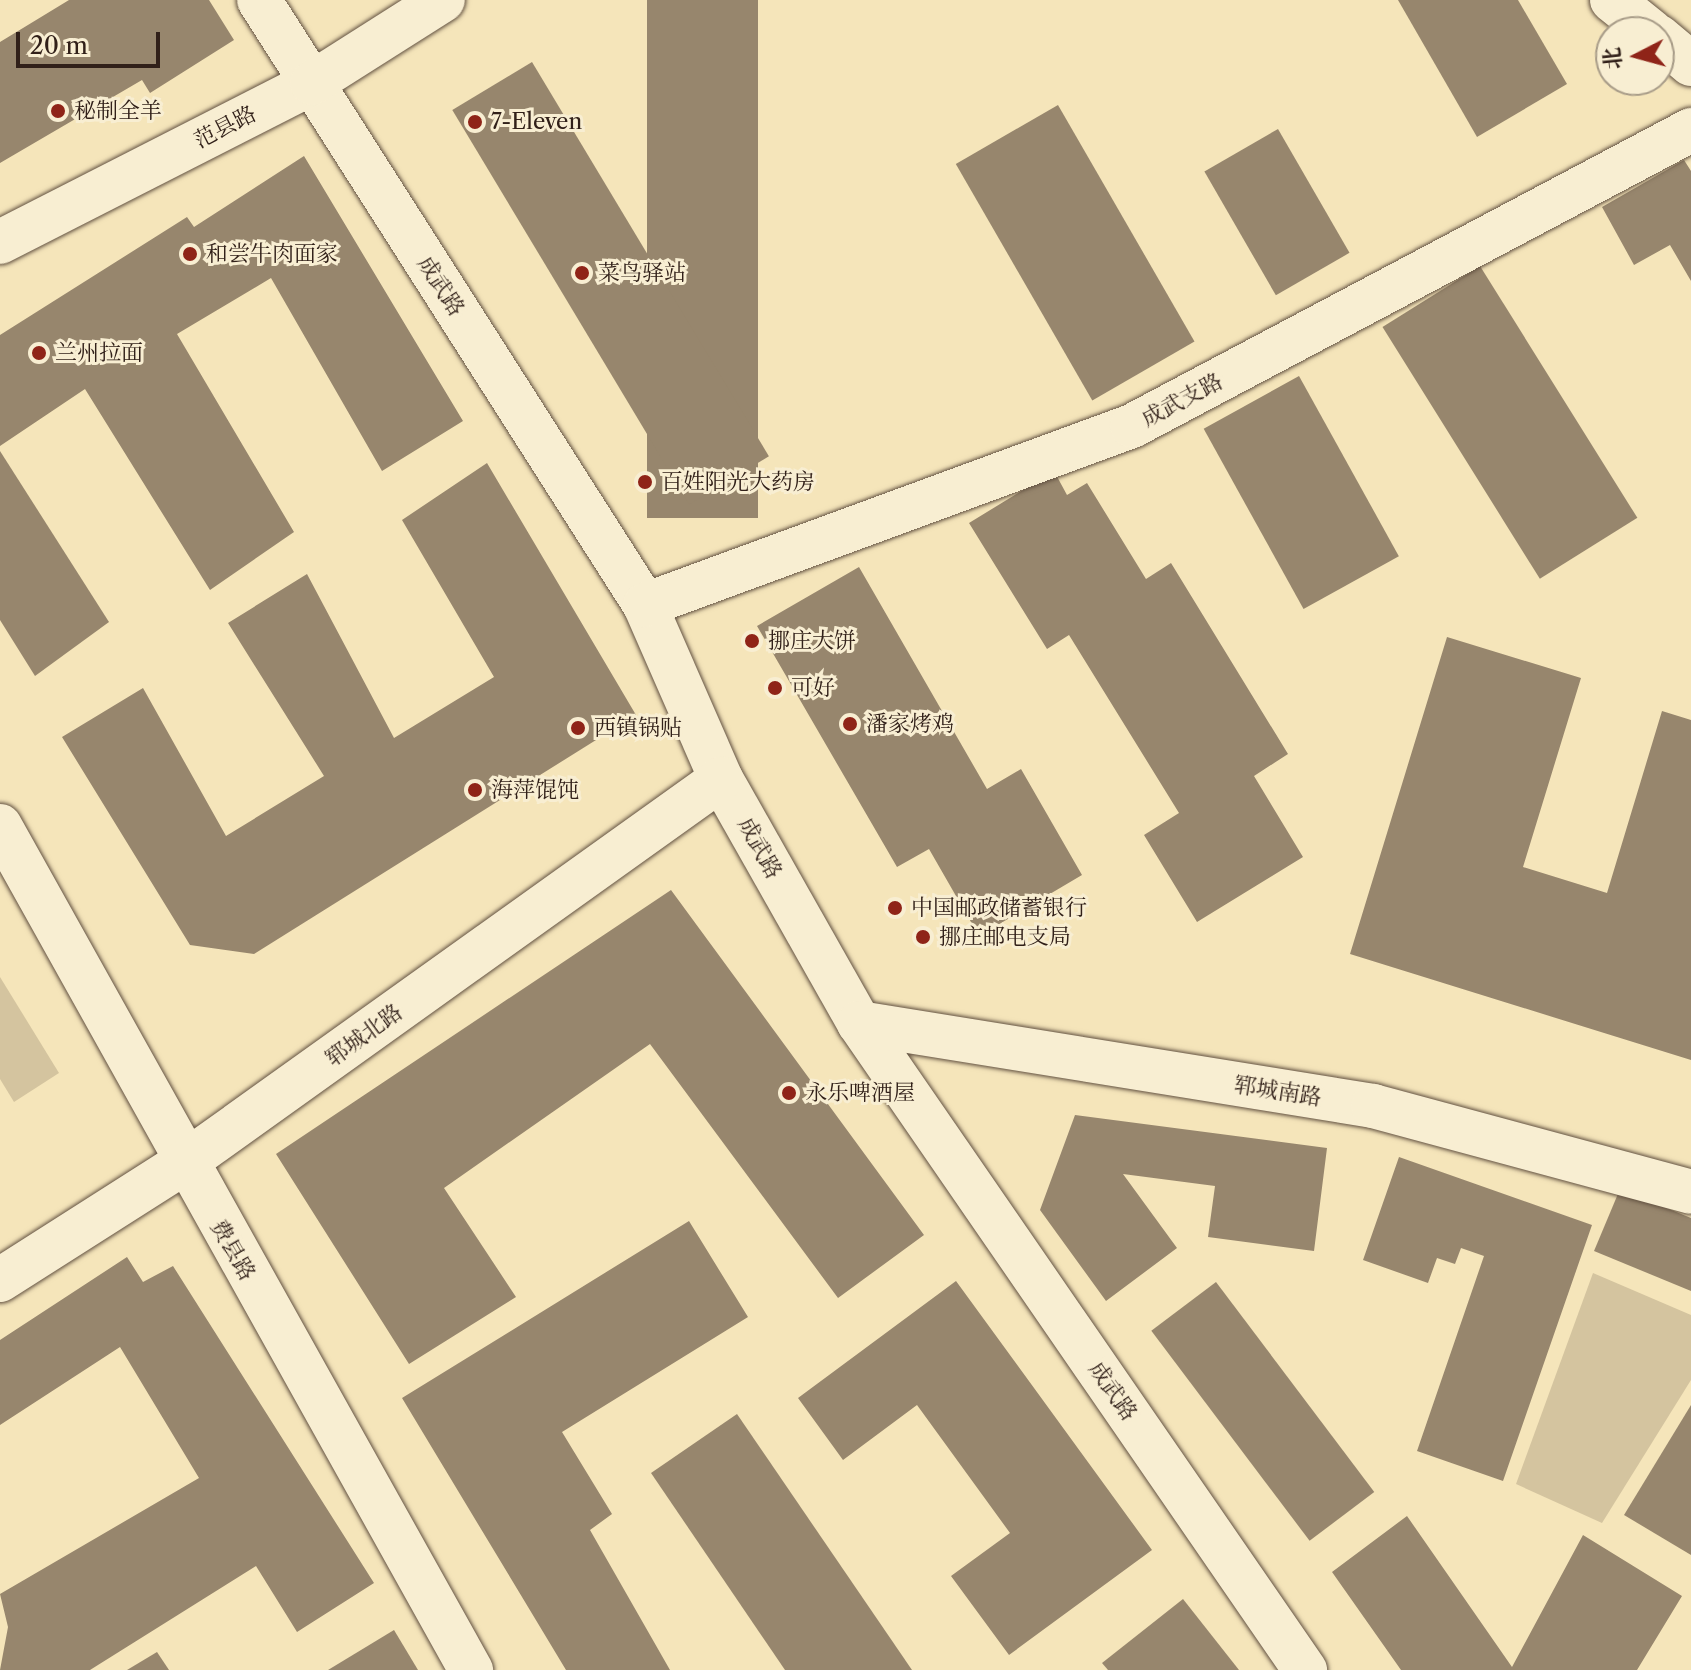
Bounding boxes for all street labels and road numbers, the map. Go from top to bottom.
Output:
street label: 范县路 [190,100,260,154]
street label: 成武路 [412,251,470,321]
street label: 成武支路 [1137,368,1227,432]
street label: 成武路 [732,813,788,883]
street label: 郓城北路 [321,998,407,1072]
street label: 郓城南路 [1232,1071,1324,1111]
street label: 费县路 [205,1215,261,1285]
street label: 成武路 [1083,1356,1143,1426]

